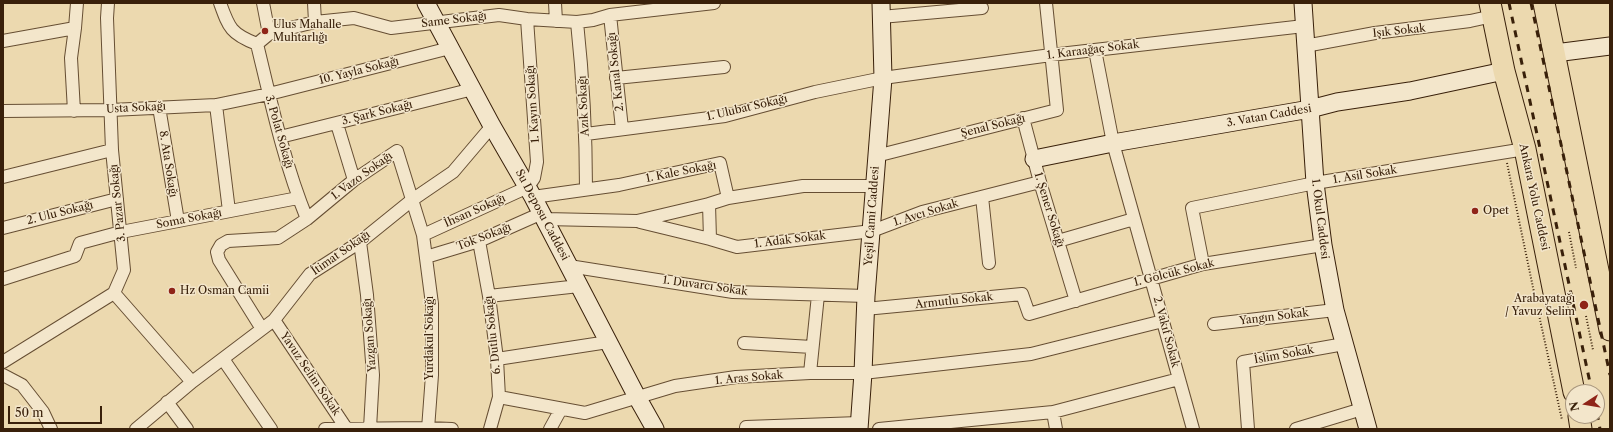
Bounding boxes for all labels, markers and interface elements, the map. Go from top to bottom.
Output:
street label: Same Sokağı [420,9,488,31]
place label: Ulus Mahalle Muhtarlığı [273,18,341,44]
street label: Işık Sokak [1372,22,1426,40]
marker: Ulus Mahalle Muhtarlığı [260,26,270,36]
street label: 2. Kanal Sokağı [605,32,627,112]
street label: 1. Karaağaç Sokak [1046,38,1140,62]
street label: 10. Yayla Sokağı [318,55,400,87]
street label: 1. Kayın Sokağı [524,65,542,143]
street label: Azık Sokağı [576,75,592,137]
street label: 1. Ulubat Sokağı [705,92,789,124]
street label: 3. Polat Sokağı [262,94,296,170]
street label: 3. Şark Sokağı [340,98,414,128]
street label: Usta Sokağı [106,100,166,116]
street label: 3. Vatan Caddesi [1225,102,1313,130]
street label: Şenal Sokağı [959,112,1027,140]
street label: 8. Ata Sokağı [156,130,180,198]
street label: Ankara Yolu Caddesi [1516,143,1552,251]
street label: 1. Vazo Sokağı [329,149,395,203]
street label: 1. Kale Sokağı [645,159,717,185]
street label: 3. Pazar Sokağı [107,163,129,243]
street label: 1. Asil Sokak [1332,163,1398,187]
street label: Yeşil Cami Caddesi [862,166,882,266]
street label: Su Deposu Caddesi [512,167,572,263]
street label: 1. Şener Sokağı [1031,171,1067,249]
street label: 1. Okul Caddesi [1309,178,1331,260]
street label: İhsan Sokağı [442,192,508,230]
street label: 1. Avcı Sokak [892,197,960,229]
street label: 2. Ulu Sokağı [25,198,95,228]
place label: Opet [1483,204,1509,218]
street label: Soma Sokağı [155,206,223,232]
marker: Opet [1470,206,1480,216]
street label: Tok Sokağı [455,221,513,253]
street label: İtimat Sokağı [309,228,373,278]
street label: 1. Adak Sokak [754,229,826,251]
street label: 1. Gölcük Sokak [1132,257,1216,289]
street label: 1. Duvarcı Sokak [662,274,748,298]
place label: Hz Osman Camii [180,284,269,298]
marker: Hz Osman Camii [167,286,177,296]
street label: Armutlu Sokak [914,290,994,312]
place label: Arabayatağı / Yavuz Selim [1505,292,1575,318]
street label: 6. Dutlu Sokağı [482,295,504,375]
street label: 2. Vakıf Sokak [1150,295,1182,369]
street label: Yurdakul Sokağı [423,296,437,380]
street label: Yazgan Sokağı [361,298,379,372]
marker: Arabayatağı / Yavuz Selim [1578,299,1590,311]
street label: Yangın Sokak [1238,306,1310,328]
street label: Yavuz Selim Sokak [277,330,343,418]
street label: İslim Sokak [1253,343,1315,367]
street label: 1. Aras Sokak [714,368,784,388]
north arrow [1565,384,1605,424]
scale bar [10,398,104,424]
text: N [1566,400,1582,412]
text: 50 m [15,405,44,420]

